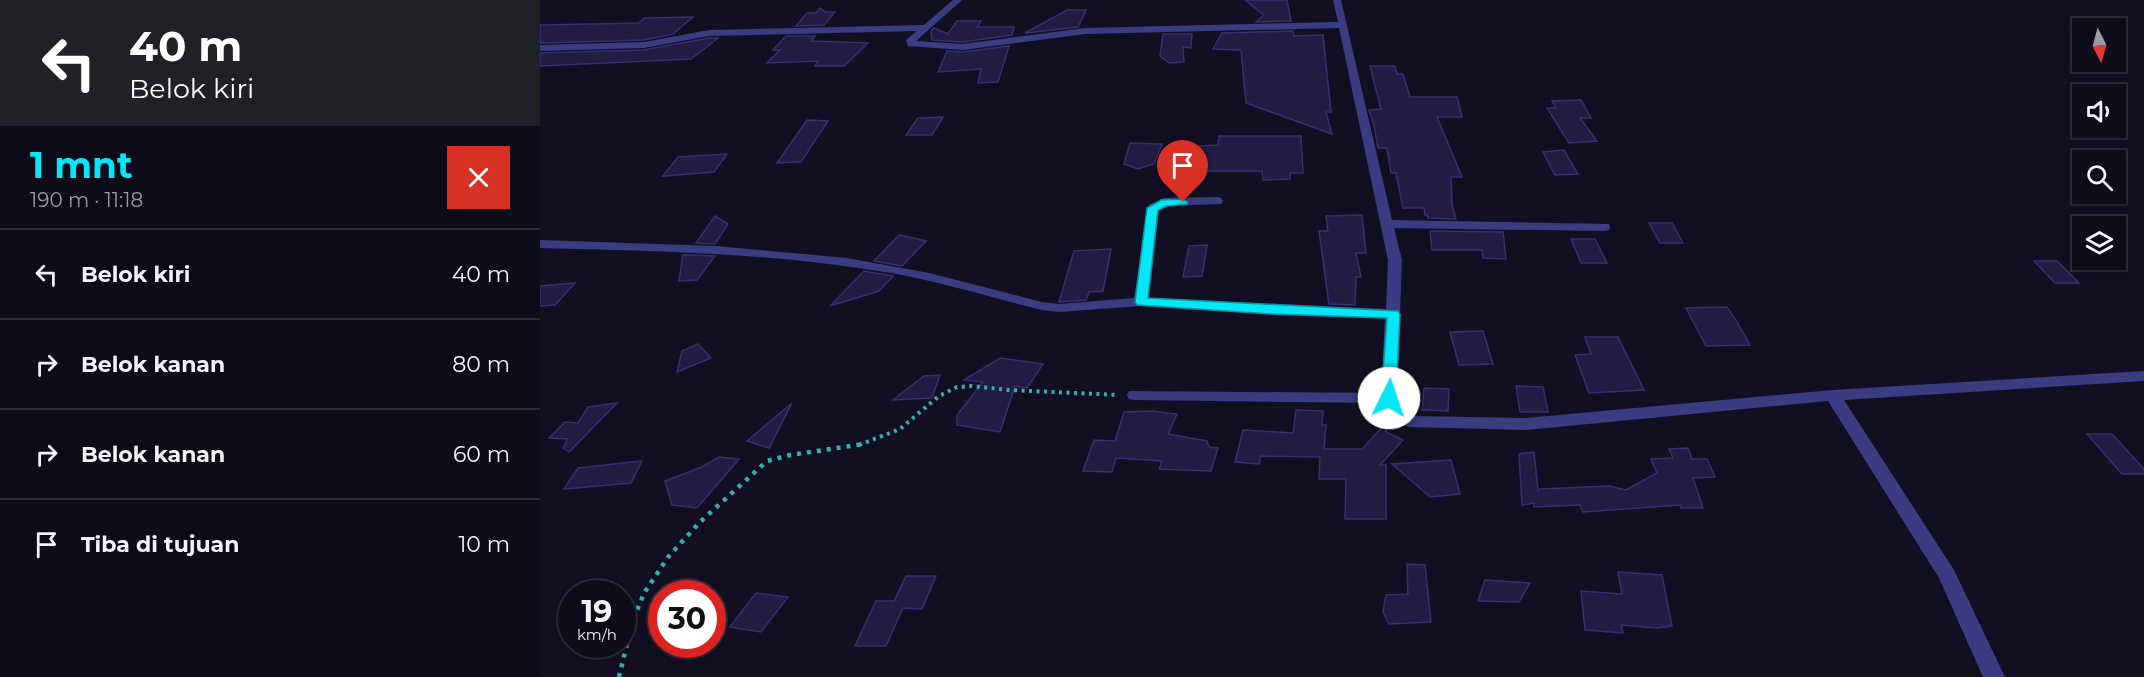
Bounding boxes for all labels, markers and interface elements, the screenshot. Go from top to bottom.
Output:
north arrow [2072,18,2126,72]
map controls [2072,18,2126,270]
text: 40 m [129,20,242,72]
icon: left [30,24,108,102]
text: Belok kiri [129,72,254,105]
button: sound [2072,84,2126,138]
pin [1157,140,1208,202]
text: 1 mnt [30,143,133,187]
button: close [447,146,510,209]
icon: arrive [1166,149,1199,182]
button: search [2072,150,2126,204]
text: 190 m · 11:18 [30,188,143,212]
button: layers [2072,216,2126,270]
icon: left [30,258,63,291]
text: Belok kiri [81,261,190,288]
text: 40 m [452,261,510,288]
icon: right [30,348,63,381]
text: Belok kanan [81,351,225,378]
text: 80 m [452,351,510,378]
position arrow [1357,366,1421,430]
icon: right [30,438,63,471]
text: Belok kanan [81,441,225,468]
text: 60 m [453,441,510,468]
icon: arrive [30,528,63,561]
text: Tiba di tujuan [81,531,239,558]
text: 10 m [458,531,510,558]
speed limit sign: 30 [648,580,726,658]
text: 19 [582,593,612,630]
text: km/h [577,625,617,644]

